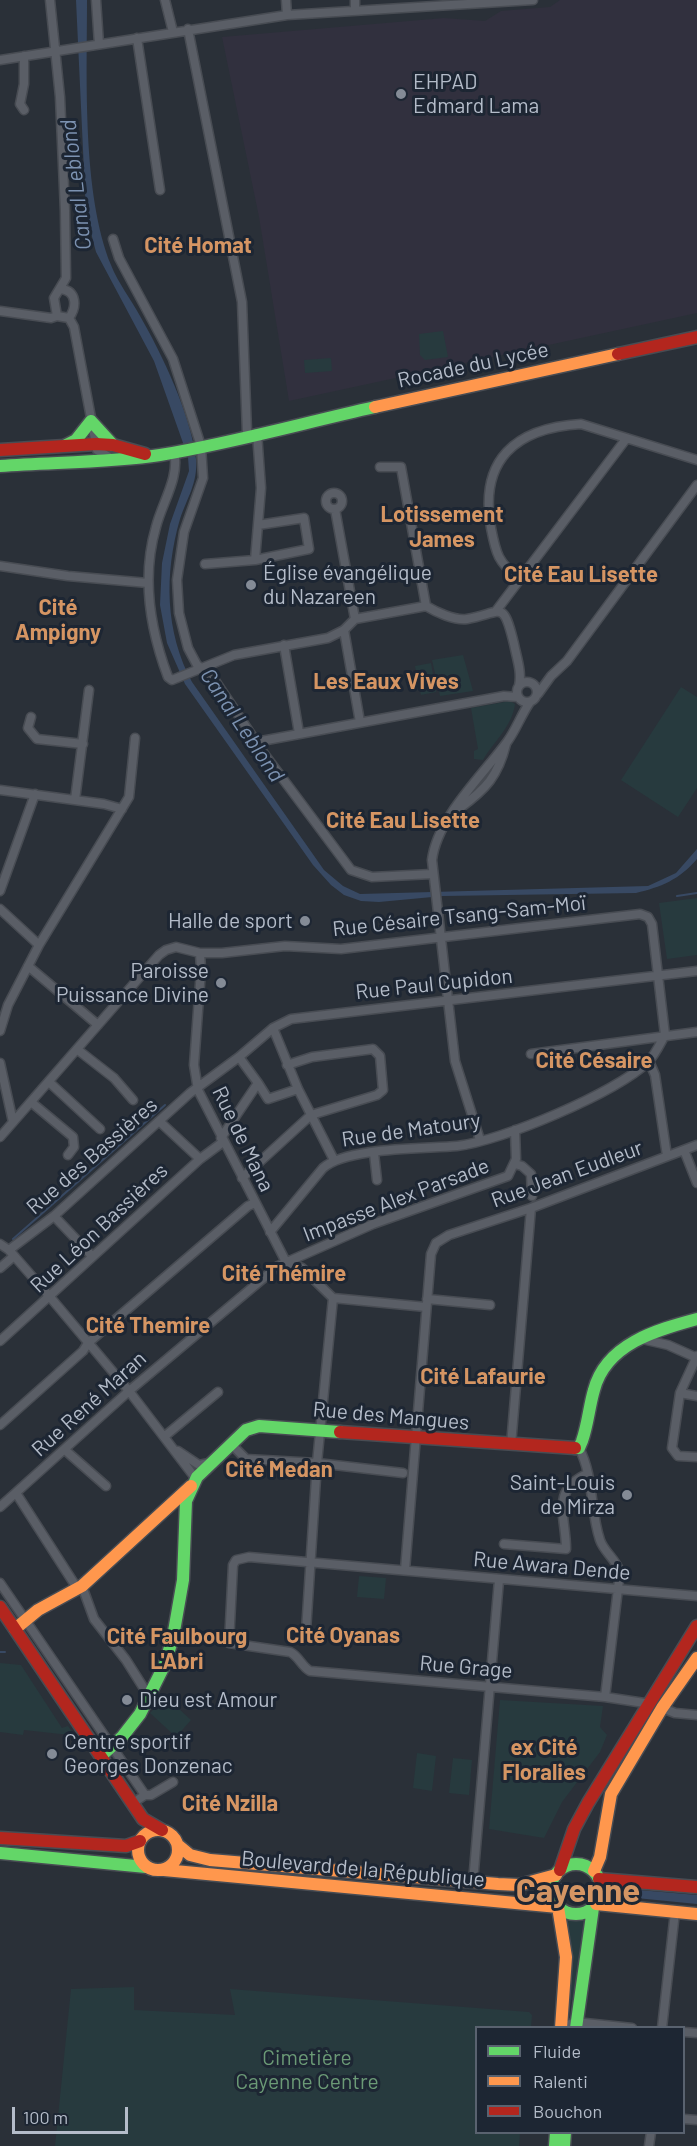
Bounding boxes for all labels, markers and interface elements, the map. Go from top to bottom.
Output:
place label: EHPAD Edmard Lama [413,69,539,119]
marker: EHPAD Edmard Lama [394,87,408,101]
water label: Canal Leblond [55,118,97,252]
district label: Cité Homat [144,233,252,259]
street label: Rocade du Lycée [395,337,551,393]
district label: Lotissement James [380,502,504,554]
place label: Église évangélique du Nazareen [263,560,432,610]
district label: Cité Eau Lisette [504,562,658,588]
marker: Église évangélique du Nazareen [244,578,258,592]
district label: Cité Ampigny [15,595,101,646]
water label: Canal Leblond [194,663,290,787]
district label: Les Eaux Vives [313,669,459,695]
district label: Cité Eau Lisette [326,808,480,834]
street label: Rue Césaire Tsang-Sam-Moï [331,890,587,942]
place label: Halle de sport [168,908,293,934]
marker: Halle de sport [298,914,312,928]
place label: Paroisse Puissance Divine [56,958,209,1008]
street label: Rue Paul Cupidon [354,963,514,1005]
marker: Paroisse Puissance Divine [214,976,228,990]
district label: Cité Césaire [535,1048,653,1074]
street label: Rue de Mana [207,1082,279,1196]
street label: Rue des Bassières [21,1092,163,1220]
street label: Rue de Matoury [340,1108,482,1152]
street label: Rue Jean Eudleur [488,1135,646,1213]
street label: Impasse Alex Parsade [299,1153,493,1247]
street label: Rue Léon Bassières [25,1158,173,1298]
district label: Cité Thémire [222,1261,346,1287]
district label: Cité Themire [86,1313,210,1339]
street label: Rue René Maran [27,1346,151,1462]
district label: Cité Lafaurie [420,1364,546,1390]
street label: Rue des Mangues [312,1397,470,1435]
district label: Cité Medan [225,1457,333,1483]
place label: Saint-Louis de Mirza [510,1470,615,1520]
marker: Saint-Louis de Mirza [620,1488,634,1502]
street label: Rue Awara Dende [472,1547,632,1585]
district label: Cité Oyanas [286,1623,400,1649]
district label: Cité Faulbourg L'Abri [107,1624,247,1676]
street label: Rue Grage [419,1650,513,1684]
place label: Dieu est Amour [139,1687,277,1713]
marker: Dieu est Amour [120,1693,134,1707]
place label: Centre sportif Georges Donzenac [64,1729,233,1779]
district label: ex Cité Floralies [502,1735,586,1786]
marker: Centre sportif Georges Donzenac [45,1747,59,1761]
district label: Cité Nzilla [182,1791,278,1817]
street label: Boulevard de la République [240,1846,486,1892]
district label: Cayenne [516,1871,640,1911]
legend [475,2026,685,2134]
text: Fluide [533,2040,581,2062]
park label: Cimetière Cayenne Centre [235,2045,379,2095]
text: Ralenti [533,2070,588,2092]
scale bar [15,2095,130,2133]
text: Bouchon [533,2100,602,2122]
text: 100 m [23,2106,68,2128]

